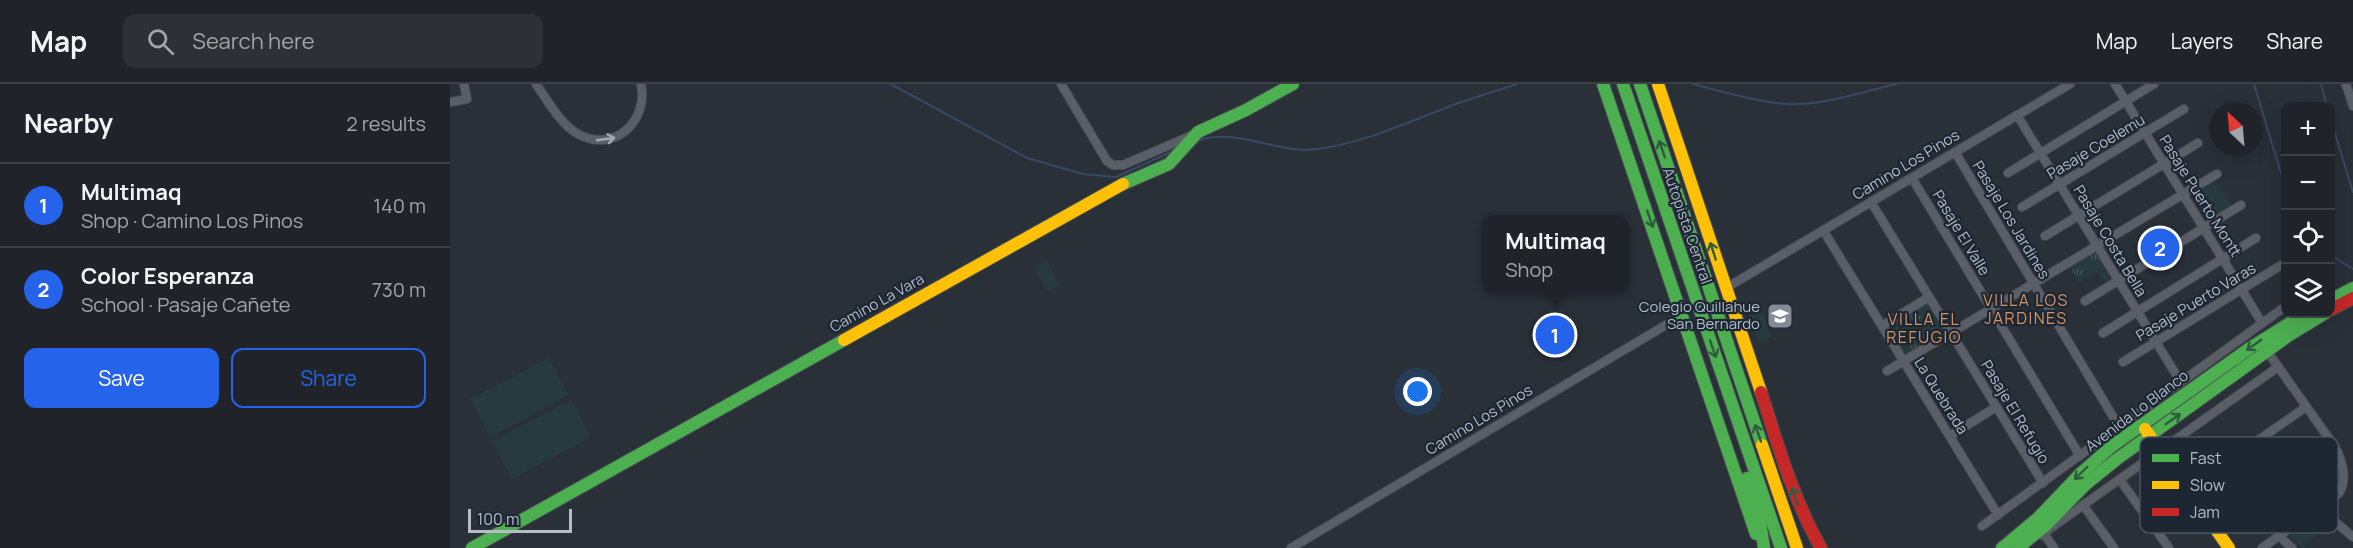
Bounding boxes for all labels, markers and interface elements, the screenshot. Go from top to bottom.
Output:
search box [123,14,543,68]
text: Map [30,22,87,60]
icon: search [144,25,177,58]
text: Search here [192,26,315,56]
text: Map [2096,27,2137,55]
text: Layers [2170,27,2233,55]
text: Share [2266,27,2323,55]
north arrow [2209,102,2263,156]
map controls [2281,102,2335,318]
button: + [2281,102,2335,156]
text: Nearby [24,105,113,141]
street label: Pasaje Coelemu [2043,109,2149,184]
text: 2 results [346,110,426,137]
street label: Camino Los Pinos [1848,124,1963,205]
street label: Pasaje Puerto Montt [2154,131,2246,261]
one-way arrow [595,133,615,144]
one-way arrow [1656,140,1667,159]
button: − [2281,156,2335,210]
street label: Pasaje Los Jardines [1968,157,2055,283]
street label: Autopista Central [1658,165,1717,287]
text: Multimaq [81,177,181,207]
street label: Pasaje Costa Bella [2069,181,2152,301]
street label: Pasaje El Valle [1928,186,1995,280]
text: 1 [39,192,48,219]
text: 140 m [373,192,426,219]
text: Shop · Camino Los Pinos [81,207,303,234]
one-way arrow [1645,209,1656,228]
button: locate [2281,210,2335,264]
popup [1482,215,1629,293]
text: Multimaq [1505,226,1606,256]
pin: 2 [2140,226,2180,270]
one-way arrow [1707,242,1718,261]
text: Shop [1505,256,1553,283]
street label: Pasaje Puerto Varas [2132,257,2260,346]
text: Color Esperanza [81,261,254,291]
button: layers [2281,264,2335,318]
street label: Camino La Vara [826,268,928,337]
text: 2 [38,276,49,303]
text: 730 m [372,276,426,303]
district label: VILLA LOS JARDINES [1983,289,2069,329]
text: School · Pasaje Cañete [81,291,290,318]
place label: Colegio Quillahue San Bernardo [1639,296,1760,334]
school or university icon: Colegio Quillahue San Bernardo [1765,301,1795,331]
district label: VILLA EL REFUGIO [1886,308,1962,348]
pin: 1 [1536,312,1574,358]
one-way arrow [1708,339,1719,358]
one-way arrow [2246,339,2263,351]
button: Save [24,348,219,408]
button: Share [231,348,426,408]
street label: La Quebrada [1909,353,1973,438]
street label: Pasaje El Refugio [1976,356,2055,468]
street label: Avenida Lo Blanco [2081,365,2193,456]
your location [1403,377,1432,406]
street label: Camino Los Pinos [1421,379,1536,460]
one-way arrow [2165,412,2181,425]
one-way arrow [1752,424,1763,443]
legend [2140,437,2338,533]
text: Fast [2190,447,2221,469]
one-way arrow [2074,466,2089,480]
text: Slow [2190,474,2225,496]
one-way arrow [1789,487,1800,505]
text: Jam [2190,501,2220,523]
scale bar [468,506,572,534]
text: 100 m [477,508,520,530]

